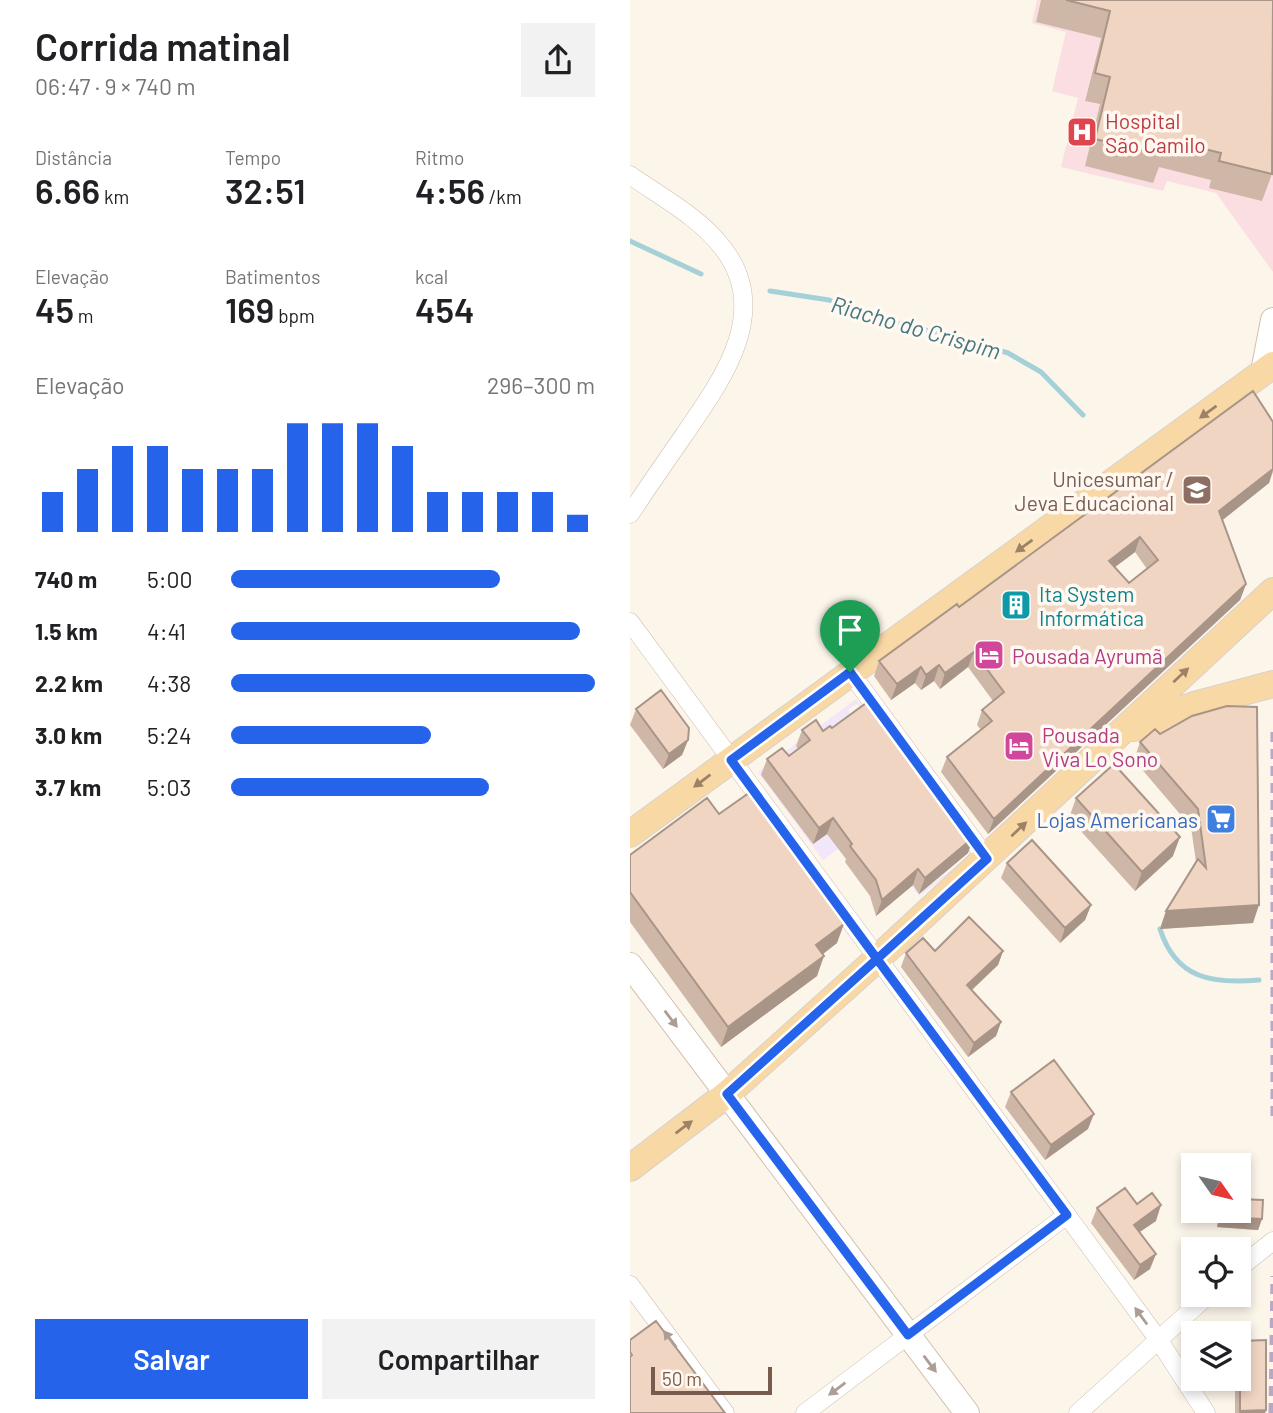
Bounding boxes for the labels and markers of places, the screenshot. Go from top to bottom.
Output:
place label: Hospital São Camilo [1105,108,1206,157]
hospital icon: Hospital São Camilo [1065,115,1099,149]
place label: Unicesumar / Jeva Educacional [1015,466,1174,515]
school or university icon: Unicesumar / Jeva Educacional [1180,473,1214,507]
place label: Ita System Informática [1039,581,1144,630]
building icon: Ita System Informática [999,588,1033,622]
pin [820,600,880,672]
hotel icon: Pousada Ayrumã [972,638,1006,672]
place label: Pousada Ayrumã [1012,643,1163,668]
place label: Pousada Viva Lo Sono [1042,722,1158,771]
hotel icon: Pousada Viva Lo Sono [1002,729,1036,763]
supermarket icon: Lojas Americanas [1204,802,1238,836]
place label: Lojas Americanas [1036,807,1198,832]

